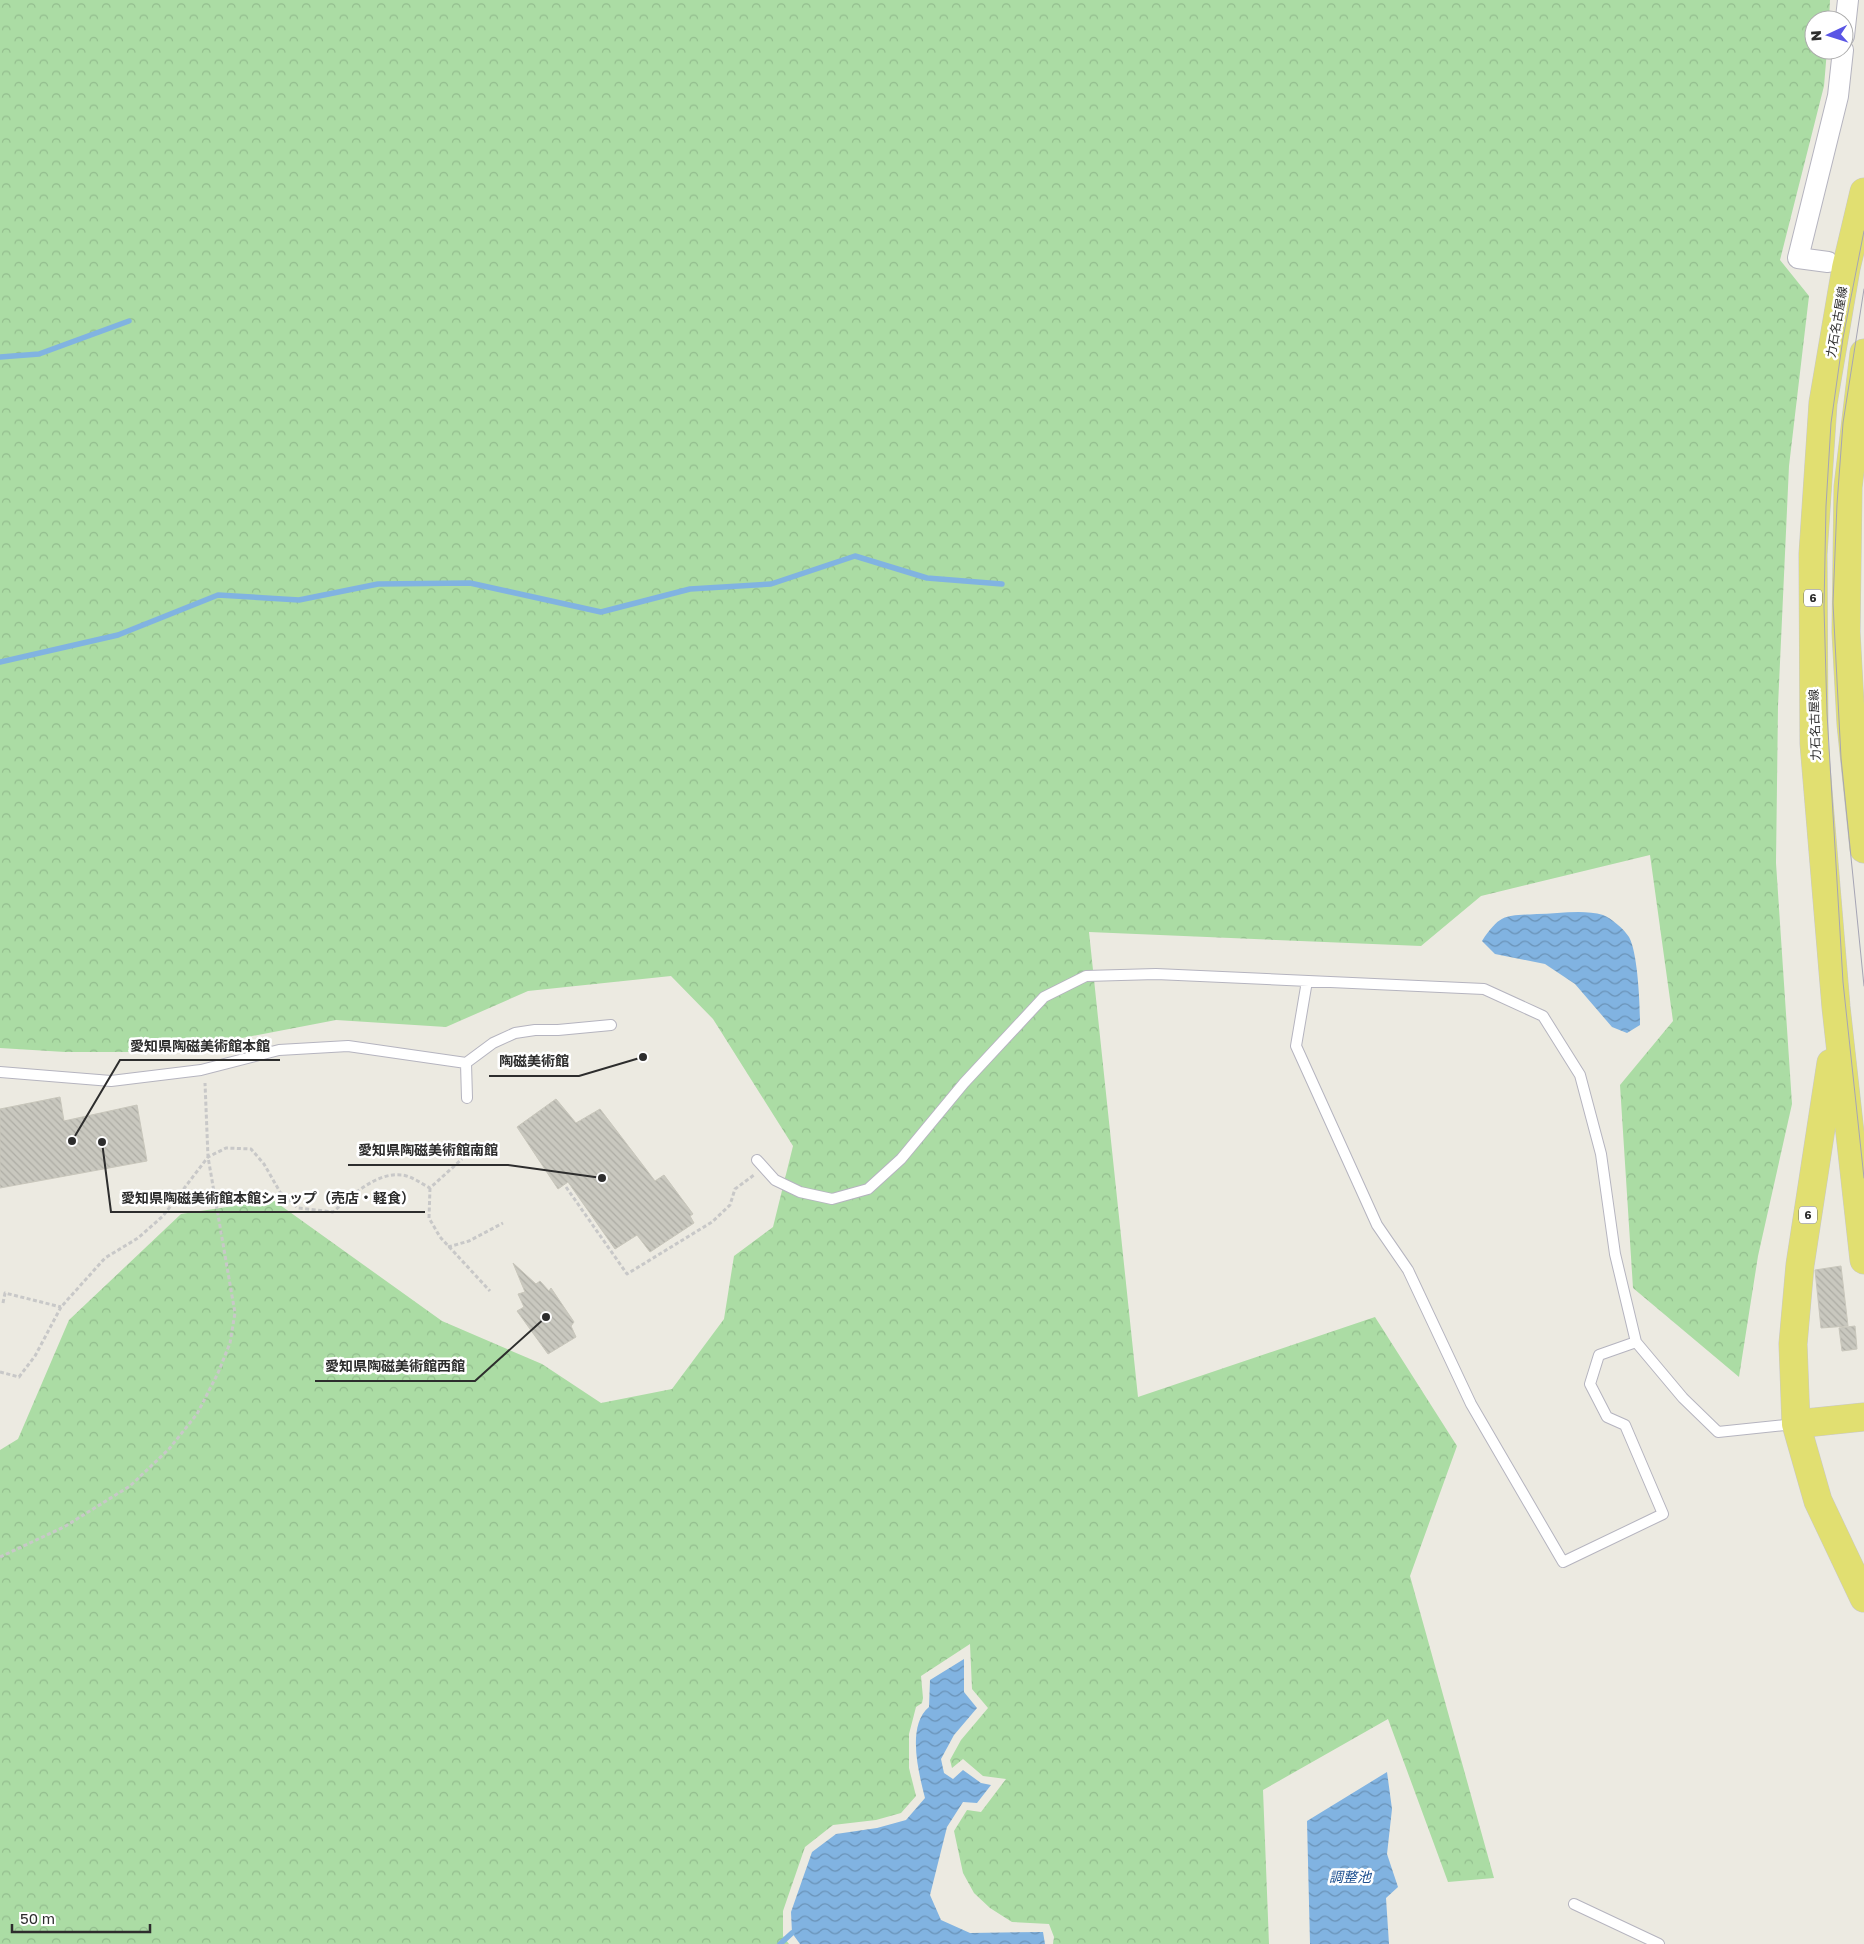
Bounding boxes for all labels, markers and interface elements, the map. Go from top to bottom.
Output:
north arrow [1804,10,1854,60]
text: N [1807,30,1824,42]
street label: 力石名古屋線 [1823,285,1850,359]
road number: 6 [1804,590,1822,606]
street label: 力石名古屋線 [1806,689,1823,761]
callout: 愛知県陶磁美術館本館 [120,1031,280,1060]
text: 愛知県陶磁美術館本館 [130,1037,270,1054]
callout: 陶磁美術館 [489,1047,579,1076]
text: 陶磁美術館 [499,1052,569,1069]
callout: 愛知県陶磁美術館南館 [348,1136,508,1165]
text: 愛知県陶磁美術館南館 [358,1141,498,1158]
callout: 愛知県陶磁美術館本館ショップ（売店・軽食） [111,1183,425,1212]
text: 愛知県陶磁美術館本館ショップ（売店・軽食） [121,1189,415,1206]
road number: 6 [1799,1206,1817,1224]
callout: 愛知県陶磁美術館西館 [315,1352,475,1381]
text: 愛知県陶磁美術館西館 [325,1357,465,1374]
water label: 調整池 [1329,1868,1373,1885]
scale bar [12,1902,150,1934]
text: 50 m [20,1909,55,1927]

